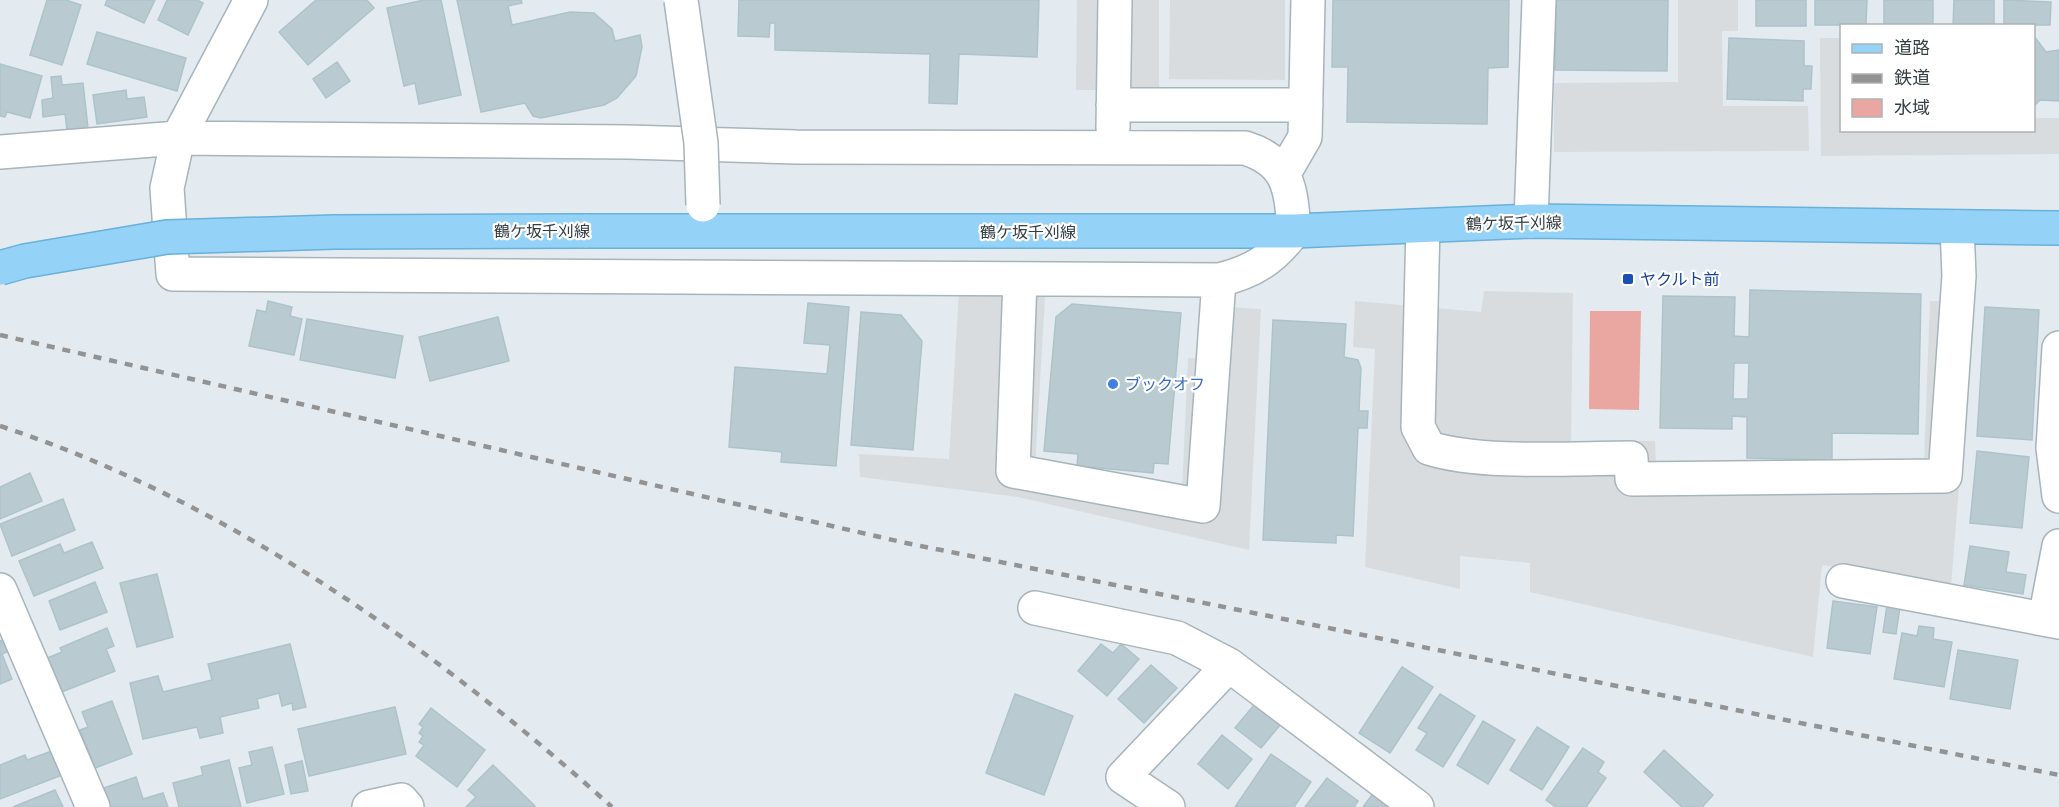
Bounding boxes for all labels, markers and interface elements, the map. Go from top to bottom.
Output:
legend [1840,24,2035,132]
text: 道路 [1894,37,1930,58]
text: 鉄道 [1894,67,1930,88]
text: 水域 [1894,97,1930,118]
street label: 鶴ケ坂千刈線 [1466,213,1562,234]
street label: 鶴ケ坂千刈線 [494,222,590,241]
street label: 鶴ケ坂千刈線 [980,223,1076,242]
place label: ヤクルト前 [1640,270,1720,289]
marker: ヤクルト前 [1621,272,1635,286]
place label: ブックオフ [1125,375,1205,394]
marker: ブックオフ [1106,377,1120,391]

